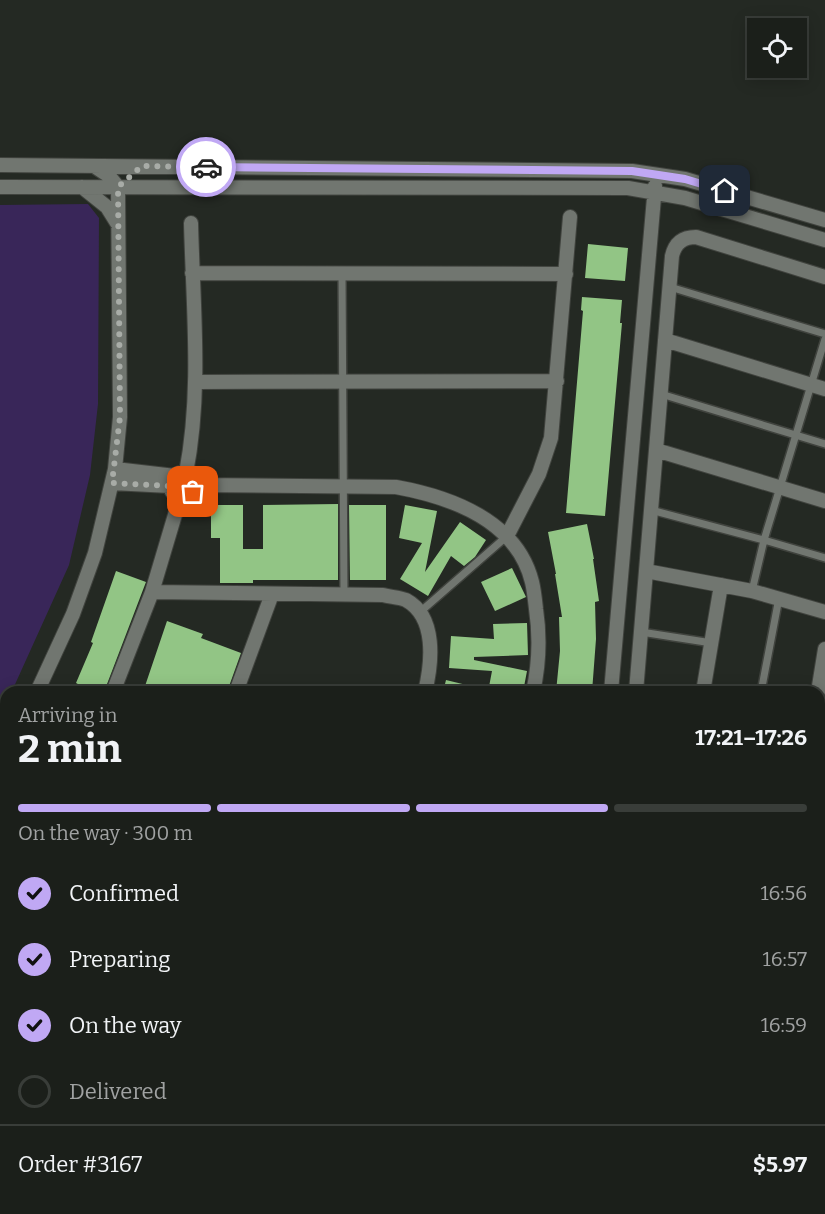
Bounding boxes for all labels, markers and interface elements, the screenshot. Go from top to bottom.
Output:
map controls [747,18,807,78]
button: locate [747,18,807,78]
courier [176,137,236,197]
icon: car [190,151,223,184]
pin [699,165,750,216]
icon: home [708,174,741,207]
pin [167,466,218,517]
icon: bag [176,475,209,508]
text: Arriving in [18,703,117,727]
text: 17:21–17:26 [695,724,807,751]
text: 2 min [18,726,122,772]
text: On the way · 300 m [18,821,193,845]
icon: check [18,877,51,910]
text: Confirmed [69,880,179,907]
text: 16:56 [761,881,807,905]
icon: check [18,943,51,976]
text: Preparing [69,946,171,973]
text: 16:57 [763,947,807,971]
icon: check [18,1009,51,1042]
text: On the way [69,1012,181,1039]
text: 16:59 [761,1013,807,1037]
text: Delivered [69,1078,167,1105]
text: Order #3167 [18,1151,142,1178]
text: $5.97 [753,1151,807,1178]

